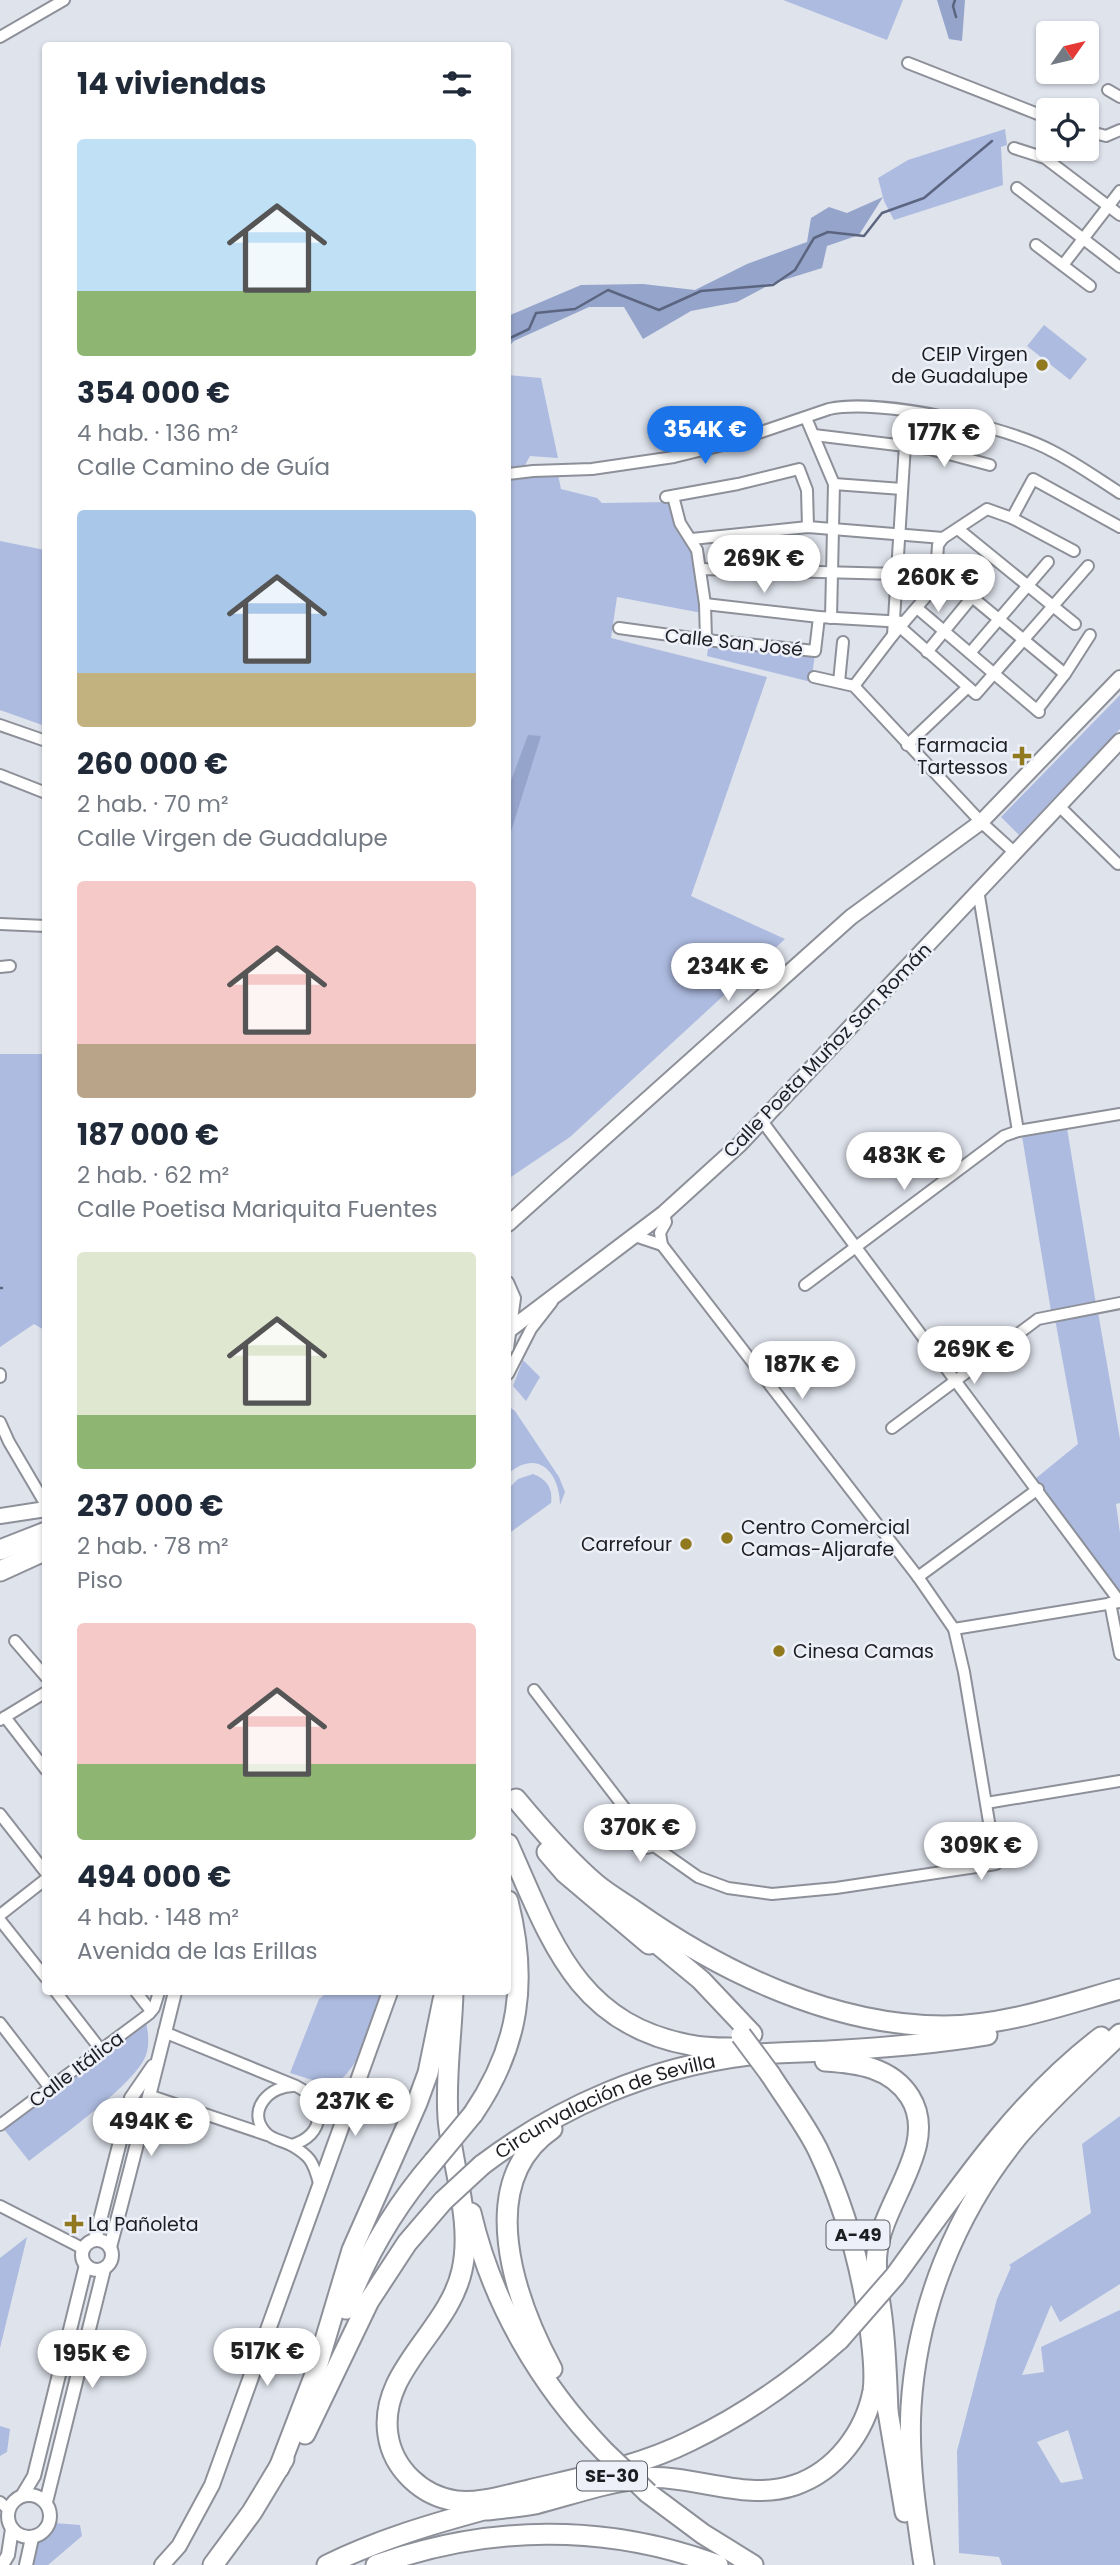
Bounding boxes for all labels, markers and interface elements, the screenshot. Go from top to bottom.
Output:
north arrow [1036,21,1099,84]
map controls [1036,21,1099,161]
text: 14 viviendas [77,62,266,105]
icon: filters [438,65,476,103]
button: locate [1036,98,1099,161]
icon: home [214,185,340,311]
place label: CEIP Virgen de Guadalupe [891,341,1028,390]
marker: CEIP Virgen de Guadalupe [1034,357,1050,373]
text: 354 000 € [77,371,230,414]
pin: 354K € [648,406,762,466]
pin: 177K € [887,410,1001,469]
text: 354K € [663,413,747,445]
text: 177K € [908,416,980,448]
text: 4 hab. · 136 m² [77,417,238,449]
text: Calle Camino de Guía [77,451,330,483]
pin: 269K € [707,536,821,595]
text: 269K € [723,542,805,574]
pin: 260K € [881,554,995,614]
icon: home [214,556,340,682]
text: 260K € [897,561,979,593]
street label: Calle San José [663,622,804,663]
place label: Farmacia Tartessos [917,732,1008,781]
text: 260 000 € [77,742,228,785]
marker: Farmacia Tartessos [1014,748,1030,764]
text: 2 hab. · 70 m² [77,788,229,820]
text: Calle Virgen de Guadalupe [77,822,388,854]
icon: home [214,927,340,1053]
street label: Calle Poeta Muñoz San Román [717,937,938,1164]
pin: 234K € [671,944,785,1003]
text: 234K € [687,950,769,982]
text: 187 000 € [77,1113,219,1156]
pin: 483K € [847,1132,961,1192]
text: 483K € [862,1139,946,1171]
text: 2 hab. · 62 m² [77,1159,229,1191]
text: Calle Poetisa Mariquita Fuentes [77,1193,438,1225]
icon: home [214,1298,340,1424]
pin: 269K € [917,1326,1031,1386]
text: 269K € [933,1333,1015,1365]
pin: 187K € [745,1342,859,1401]
text: 187K € [764,1348,840,1380]
text: 237 000 € [77,1484,224,1527]
place label: Centro Comercial Camas-Aljarafe [741,1514,910,1563]
text: 2 hab. · 78 m² [77,1530,229,1562]
marker: Centro Comercial Camas-Aljarafe [719,1530,735,1546]
place label: Carrefour [581,1531,672,1558]
marker: Carrefour [678,1536,694,1552]
text: Piso [77,1564,123,1596]
place label: Cinesa Camas [793,1638,934,1665]
marker: Cinesa Camas [771,1643,787,1659]
icon: home [214,1669,340,1795]
pin: 370K € [583,1804,697,1864]
text: 370K € [600,1811,680,1843]
pin: 309K € [924,1822,1038,1882]
text: 309K € [940,1829,1022,1861]
text: 494 000 € [77,1855,231,1898]
text: 4 hab. · 148 m² [77,1901,239,1933]
text: Avenida de las Erillas [77,1935,318,1967]
street label: Calle Itálica [24,2025,129,2114]
street label: Circunvalación de Sevilla [489,2048,718,2166]
pin: 237K € [298,2078,412,2138]
text: 237K € [316,2085,394,2117]
pin: 494K € [94,2098,208,2158]
text: 494K € [109,2105,193,2137]
place label: La Pañoleta [88,2211,199,2238]
marker: La Pañoleta [66,2216,82,2232]
road number: A-49 [826,2220,890,2250]
pin: 517K € [210,2328,324,2388]
pin: 195K € [35,2330,149,2390]
text: 517K € [229,2335,305,2367]
text: 195K € [54,2337,130,2369]
road number: SE-30 [577,2462,647,2490]

